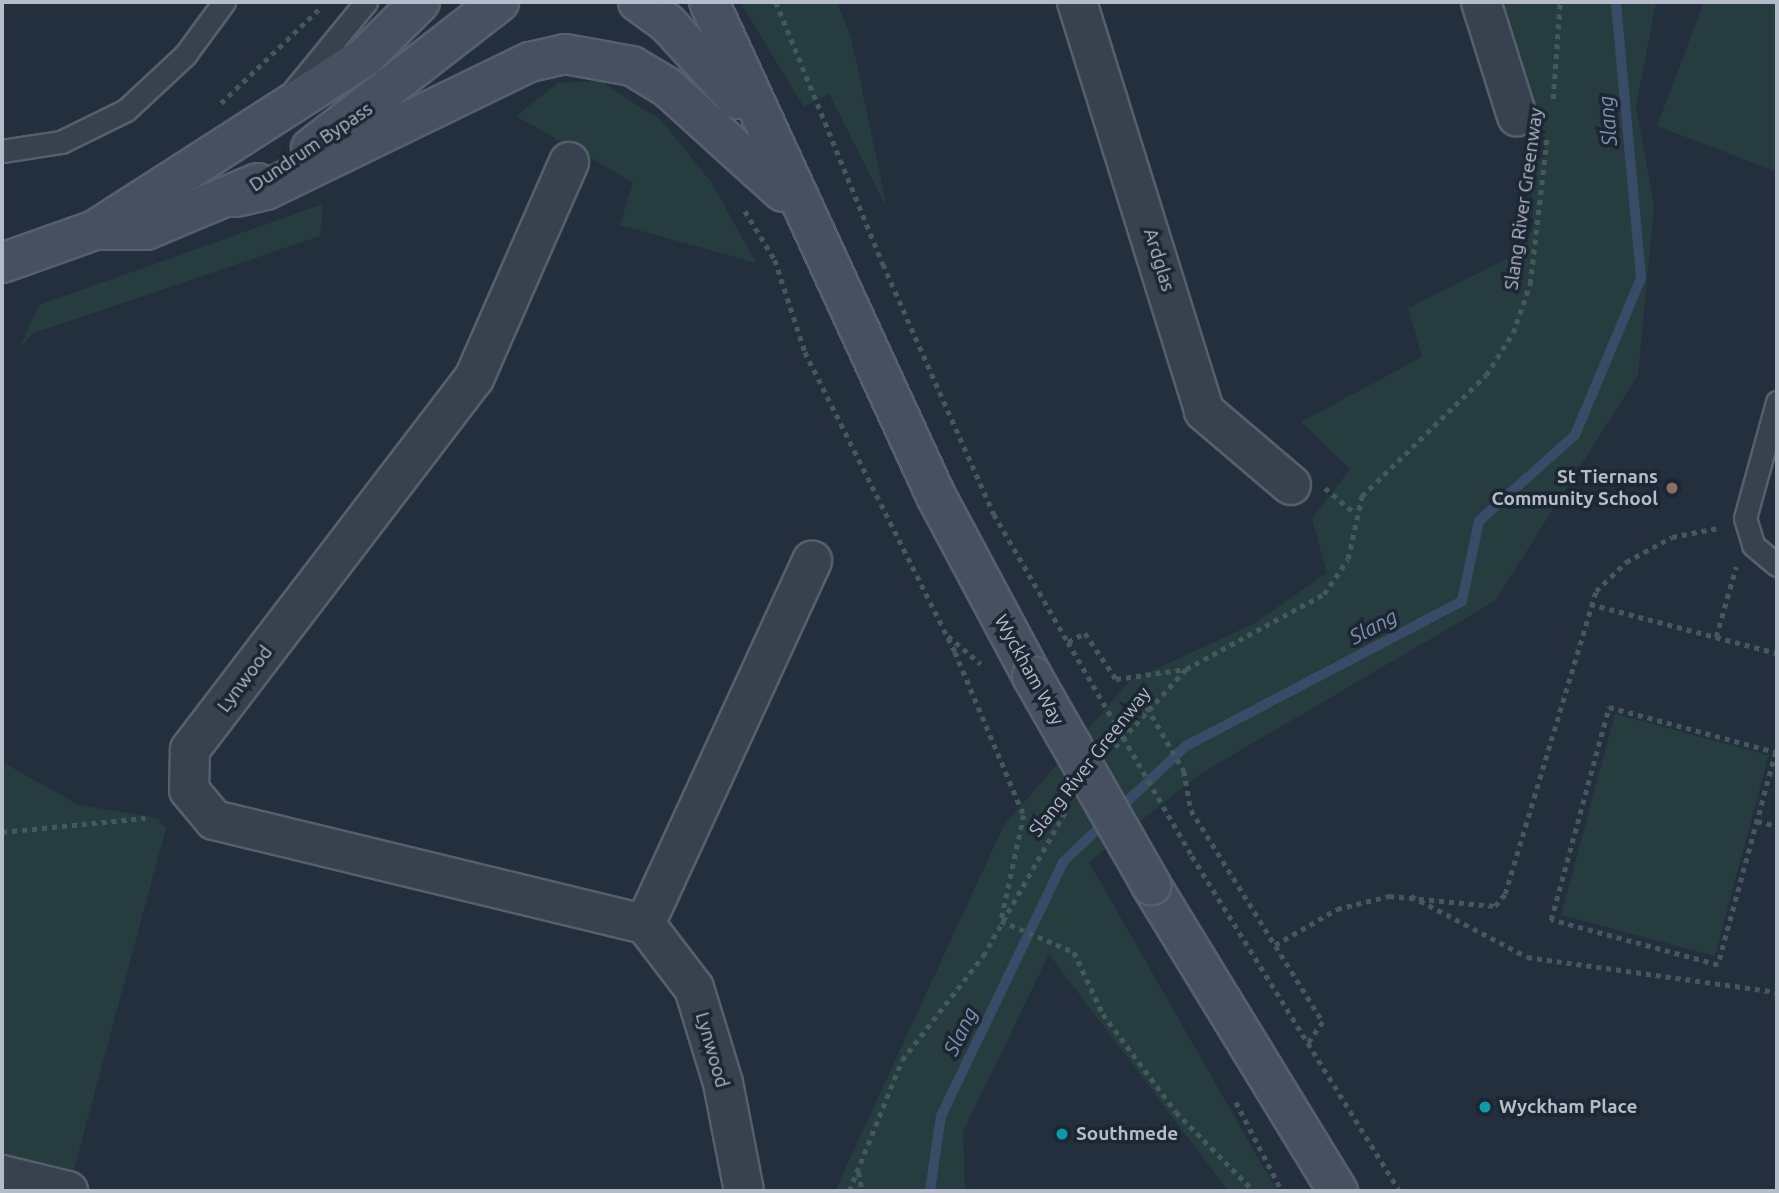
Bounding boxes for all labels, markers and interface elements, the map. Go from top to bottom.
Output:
water label: Slang [1592,95,1622,147]
street label: Dundrum Bypass [245,97,377,197]
street label: Slang River Greenway [1500,106,1548,292]
street label: Ardglas [1139,226,1179,294]
place label: St Tiernans Community School [1492,466,1658,510]
marker: St Tiernans Community School [1664,480,1680,496]
water label: Slang [1345,603,1401,649]
street label: Wyckham Way [989,611,1069,729]
street label: Lynwood [213,641,277,717]
street label: Slang River Greenway [1024,683,1156,841]
water label: Slang [938,1003,982,1059]
street label: Lynwood [690,1010,734,1090]
place label: Wyckham Place [1499,1096,1637,1118]
marker: Wyckham Place [1477,1099,1493,1115]
place label: Southmede [1076,1123,1178,1145]
marker: Southmede [1054,1126,1070,1142]

